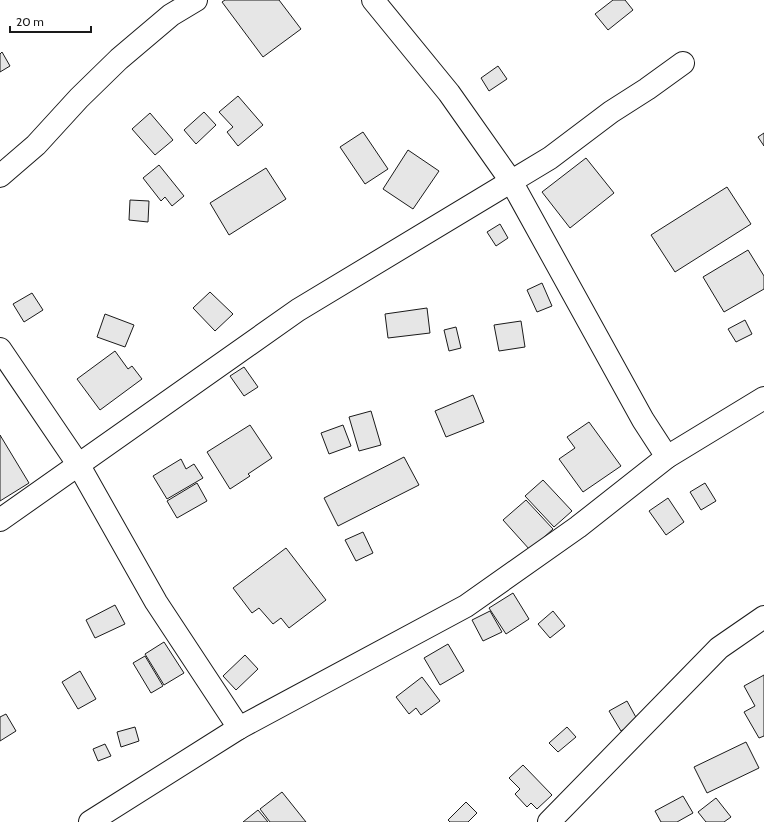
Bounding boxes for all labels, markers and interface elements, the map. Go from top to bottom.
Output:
scale bar [10,8,91,34]
text: 20 m [16,14,44,29]

